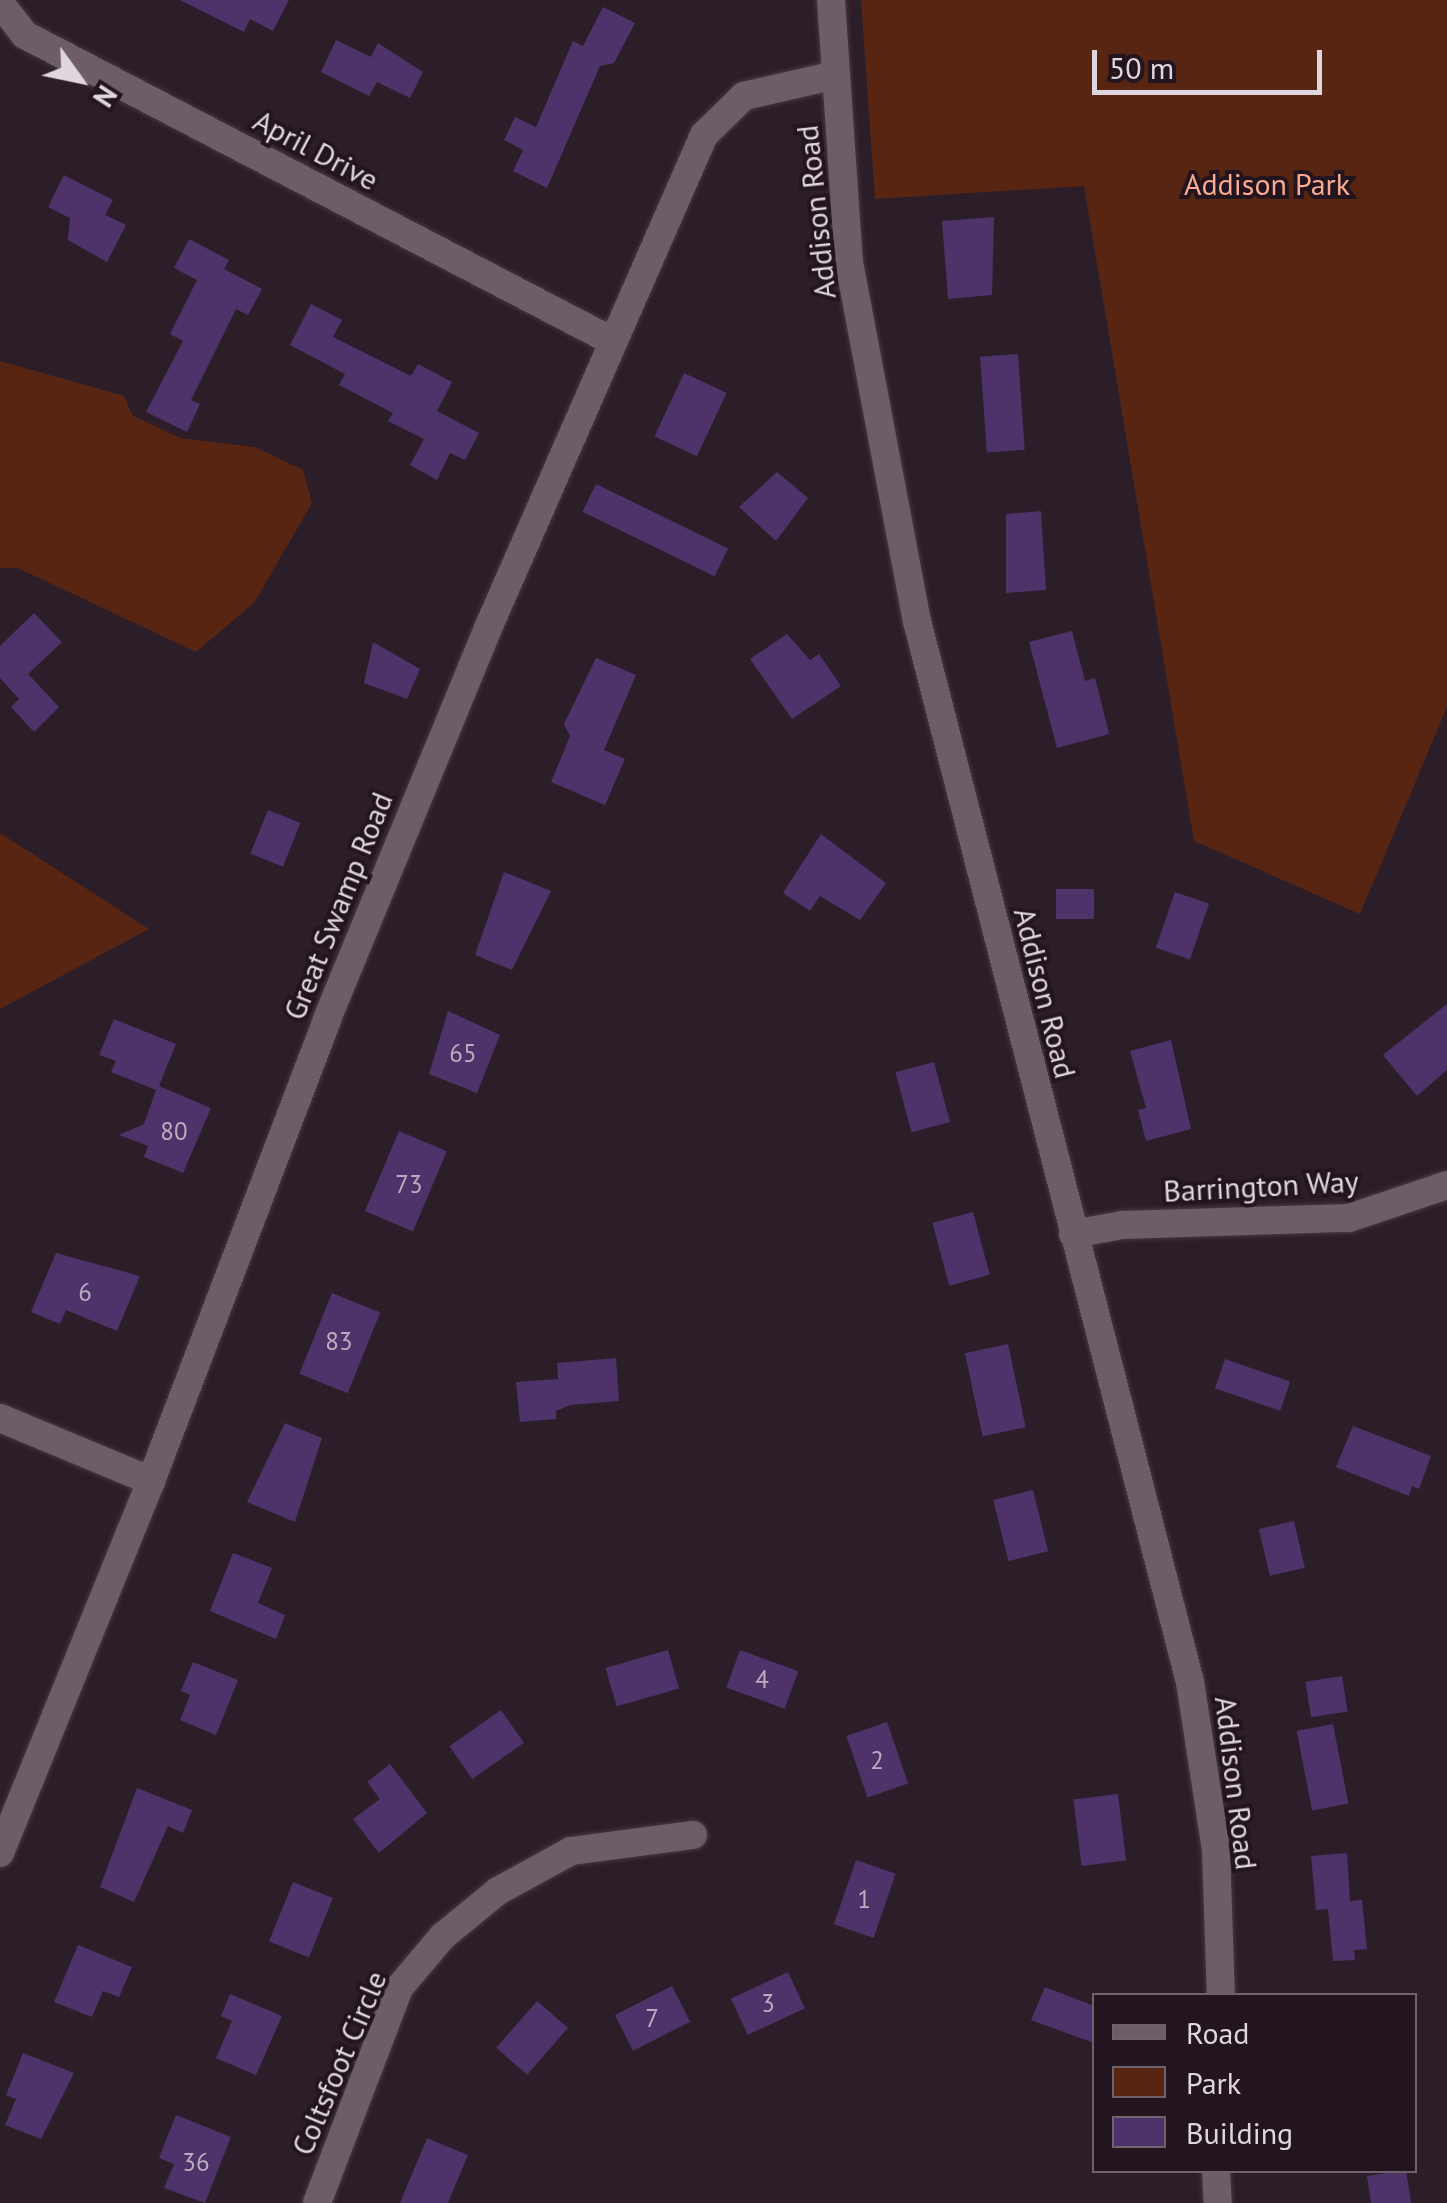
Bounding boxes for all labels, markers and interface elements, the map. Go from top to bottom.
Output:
north arrow [30,30,130,130]
scale bar [1097,30,1327,92]
text: 50 m [1109,48,1174,87]
text: N [85,79,126,114]
street label: April Drive [248,102,384,198]
street label: Addison Road [789,123,843,301]
park label: Addison Park [1184,166,1350,202]
street label: Great Swamp Road [276,787,400,1025]
street label: Addison Road [1006,904,1084,1082]
house number: 65 [449,1038,477,1068]
house number: 80 [160,1116,188,1146]
street label: Barrington Way [1162,1163,1360,1209]
house number: 73 [395,1169,423,1199]
house number: 6 [78,1277,92,1307]
house number: 83 [325,1326,353,1356]
house number: 4 [755,1664,769,1694]
street label: Addison Road [1208,1694,1264,1872]
house number: 2 [870,1745,884,1775]
house number: 1 [857,1884,871,1914]
street label: Coltsfoot Circle [284,1966,394,2160]
house number: 3 [761,1988,775,2018]
legend [1092,1993,1417,2173]
house number: 7 [645,2003,659,2033]
text: Road [1186,2013,1250,2052]
text: Park [1186,2063,1241,2102]
text: Building [1186,2113,1293,2152]
house number: 36 [182,2147,210,2177]

